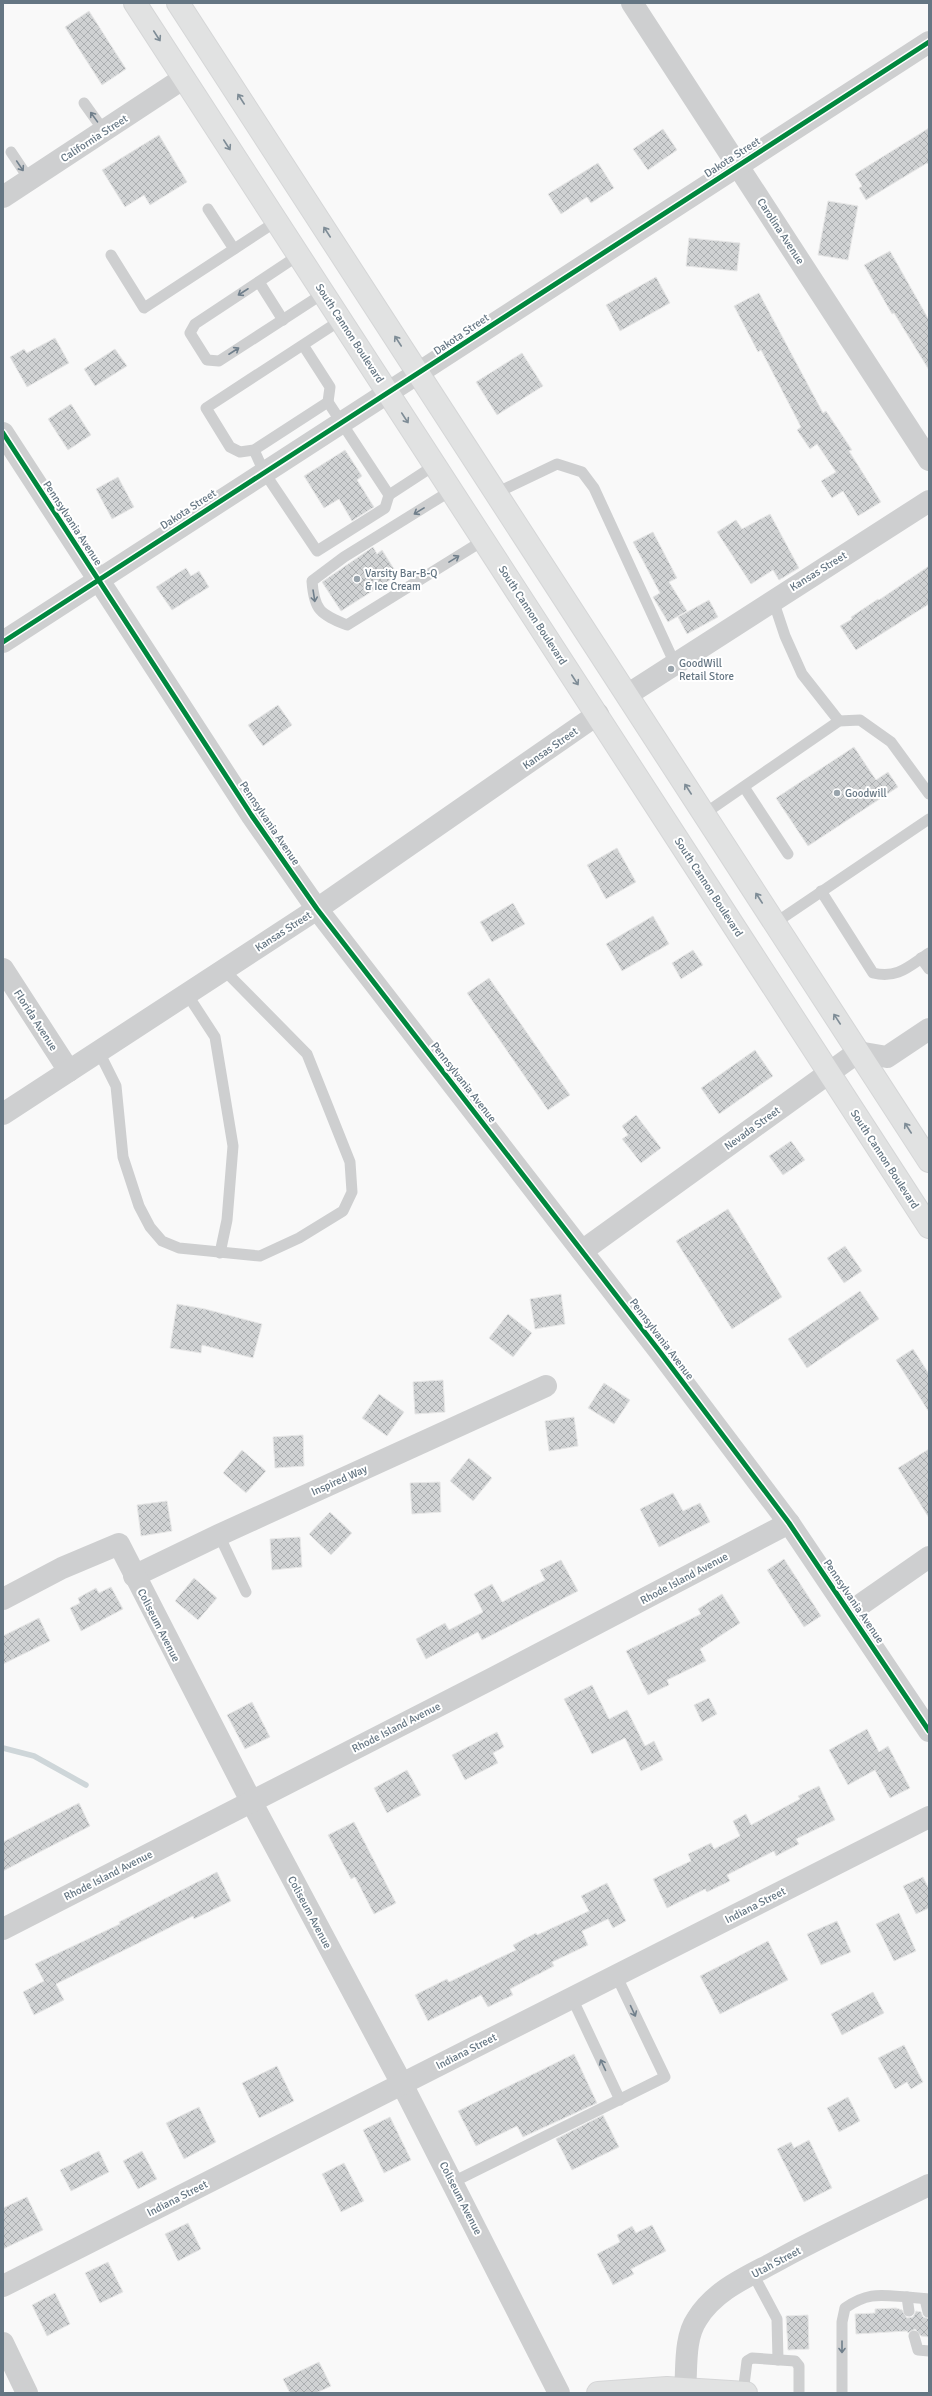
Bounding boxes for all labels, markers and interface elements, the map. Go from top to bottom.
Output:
one-way arrow [153,30,161,42]
one-way arrow [237,94,245,105]
one-way arrow [90,111,98,122]
street label: California Street [58,112,130,165]
street label: Dakota Street [702,134,763,180]
one-way arrow [224,139,232,151]
one-way arrow [16,160,24,171]
street label: Carolina Avenue [754,196,807,267]
one-way arrow [323,227,331,238]
street label: South Cannon Boulevard [313,281,387,385]
one-way arrow [238,288,249,296]
street label: Dakota Street [431,311,492,358]
one-way arrow [393,335,401,347]
one-way arrow [228,347,240,355]
one-way arrow [401,412,409,423]
street label: Pennsylvania Avenue [40,478,105,568]
street label: Dakota Street [158,486,219,532]
one-way arrow [413,507,425,515]
street label: Kansas Street [788,549,849,594]
one-way arrow [448,555,459,563]
street label: South Cannon Boulevard [496,563,570,667]
place label: Varsity Bar-B-Q & Ice Cream [365,567,438,593]
marker: Varsity Bar-B-Q & Ice Cream [352,574,362,584]
one-way arrow [310,590,318,603]
place label: GoodWill Retail Store [679,657,734,683]
marker: GoodWill Retail Store [666,664,676,674]
one-way arrow [571,674,579,685]
street label: Kansas Street [520,725,581,772]
street label: Pennsylvania Avenue [237,779,303,868]
one-way arrow [684,784,692,795]
place label: Goodwill [845,787,887,800]
marker: Goodwill [832,788,842,798]
street label: South Cannon Boulevard [672,835,746,939]
one-way arrow [755,893,763,904]
street label: Kansas Street [253,908,314,954]
street label: Florida Avenue [11,987,60,1053]
one-way arrow [833,1014,841,1025]
street label: Pennsylvania Avenue [428,1040,499,1125]
street label: Nevada Street [722,1104,783,1153]
street label: South Cannon Boulevard [848,1107,922,1211]
one-way arrow [904,1123,912,1134]
street label: Pennsylvania Avenue [627,1296,696,1383]
street label: Inspired Way [309,1462,370,1499]
street label: Rhode Island Avenue [638,1550,730,1607]
street label: Pennsylvania Avenue [821,1557,887,1646]
street label: Coliseum Avenue [135,1586,183,1664]
street label: Rhode Island Avenue [350,1699,443,1755]
street label: Rhode Island Avenue [62,1847,155,1903]
street label: Coliseum Avenue [285,1874,334,1951]
street label: Indiana Street [723,1885,788,1926]
one-way arrow [630,2004,637,2016]
street label: Indiana Street [434,2031,499,2072]
one-way arrow [599,2059,606,2071]
street label: Coliseum Avenue [437,2159,485,2237]
street label: Indiana Street [145,2178,210,2219]
street label: Utah Street [749,2244,803,2281]
one-way arrow [838,2340,846,2353]

